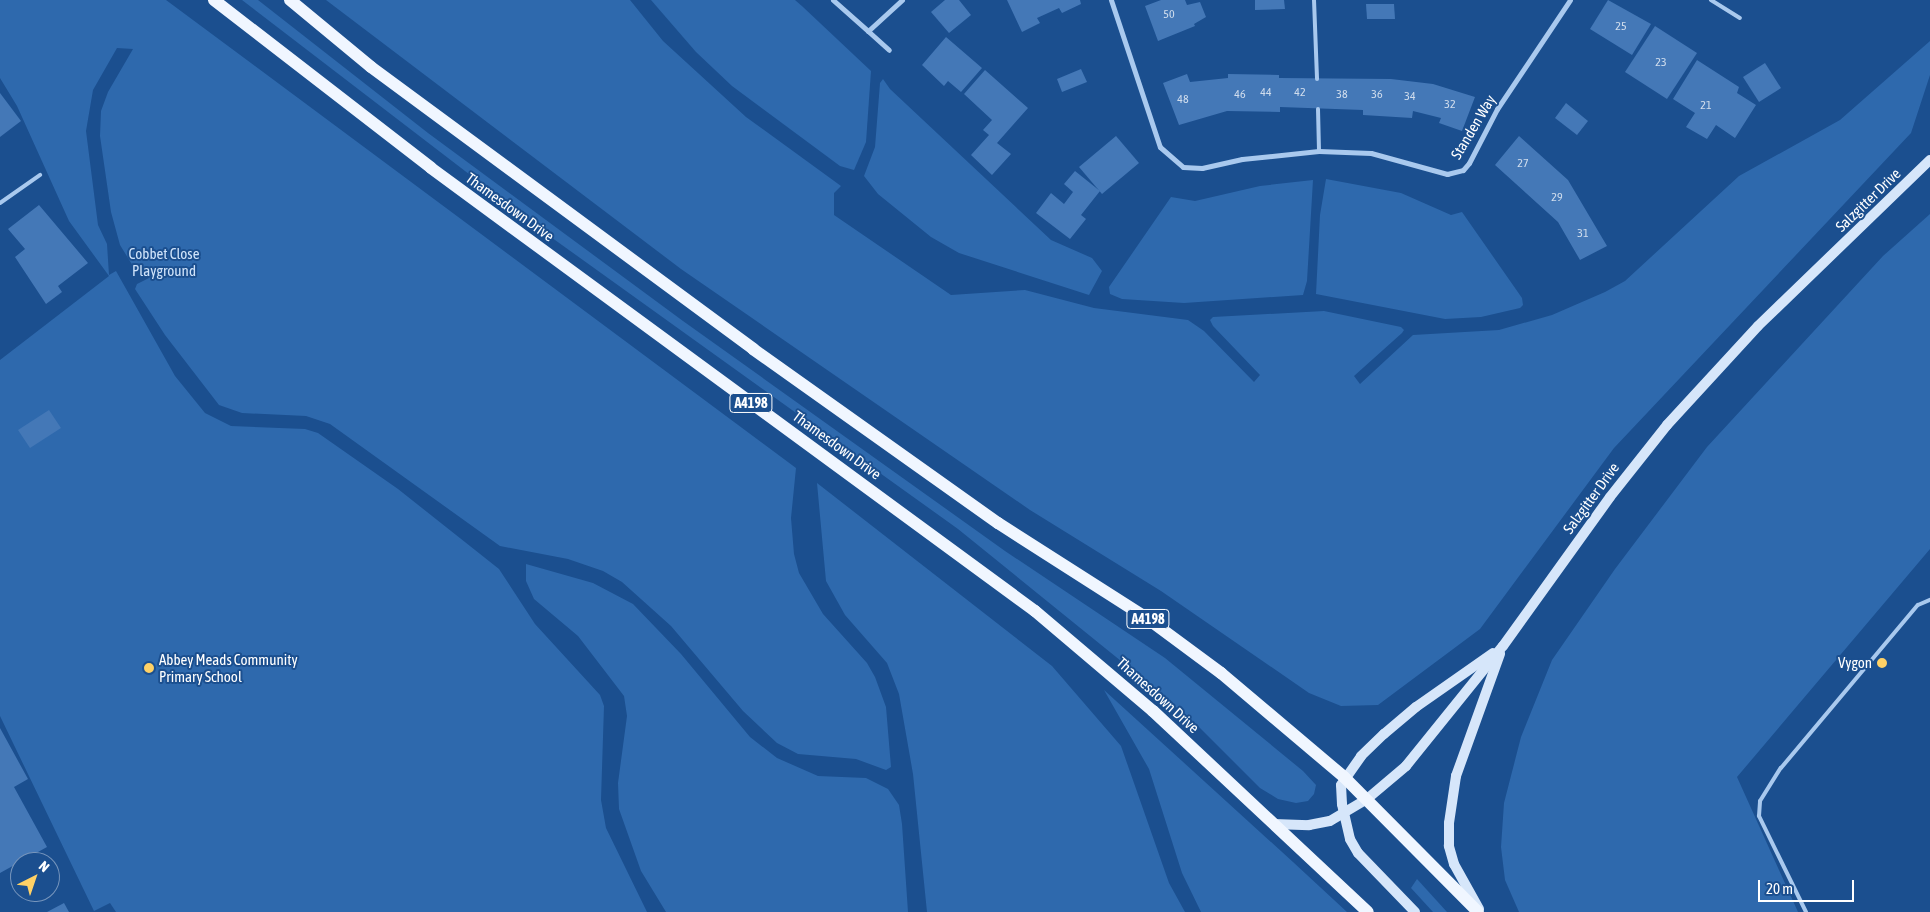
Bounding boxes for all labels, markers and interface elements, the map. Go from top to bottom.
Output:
house number: 50 [1163,8,1175,22]
house number: 25 [1615,20,1627,34]
house number: 23 [1655,56,1667,70]
house number: 44 [1260,86,1272,100]
house number: 42 [1294,86,1306,100]
house number: 46 [1234,88,1246,102]
house number: 38 [1336,88,1348,102]
house number: 36 [1371,88,1383,102]
house number: 34 [1404,90,1416,104]
street label: Standen Way [1447,92,1499,162]
house number: 48 [1177,93,1189,107]
house number: 32 [1444,98,1456,112]
house number: 21 [1700,99,1712,113]
house number: 27 [1517,157,1529,171]
street label: Salzgitter Drive [1832,165,1904,235]
street label: Thamesdown Drive [462,169,558,245]
house number: 29 [1551,191,1563,205]
house number: 31 [1577,227,1589,241]
park label: Cobbet Close Playground [129,244,199,279]
road number: A4198 [728,392,774,414]
street label: Thamesdown Drive [789,407,885,483]
street label: Salzgitter Drive [1559,459,1623,537]
road number: A4198 [1126,608,1170,630]
place label: Abbey Meads Community Primary School [159,650,298,685]
street label: Thamesdown Drive [1113,653,1203,737]
place label: Vygon [1838,654,1872,672]
marker: Vygon [1876,657,1888,669]
marker: Abbey Meads Community Primary School [143,662,155,674]
north arrow [10,852,60,902]
text: N [36,858,53,875]
scale bar [1760,870,1856,902]
text: 20 m [1766,880,1793,897]

